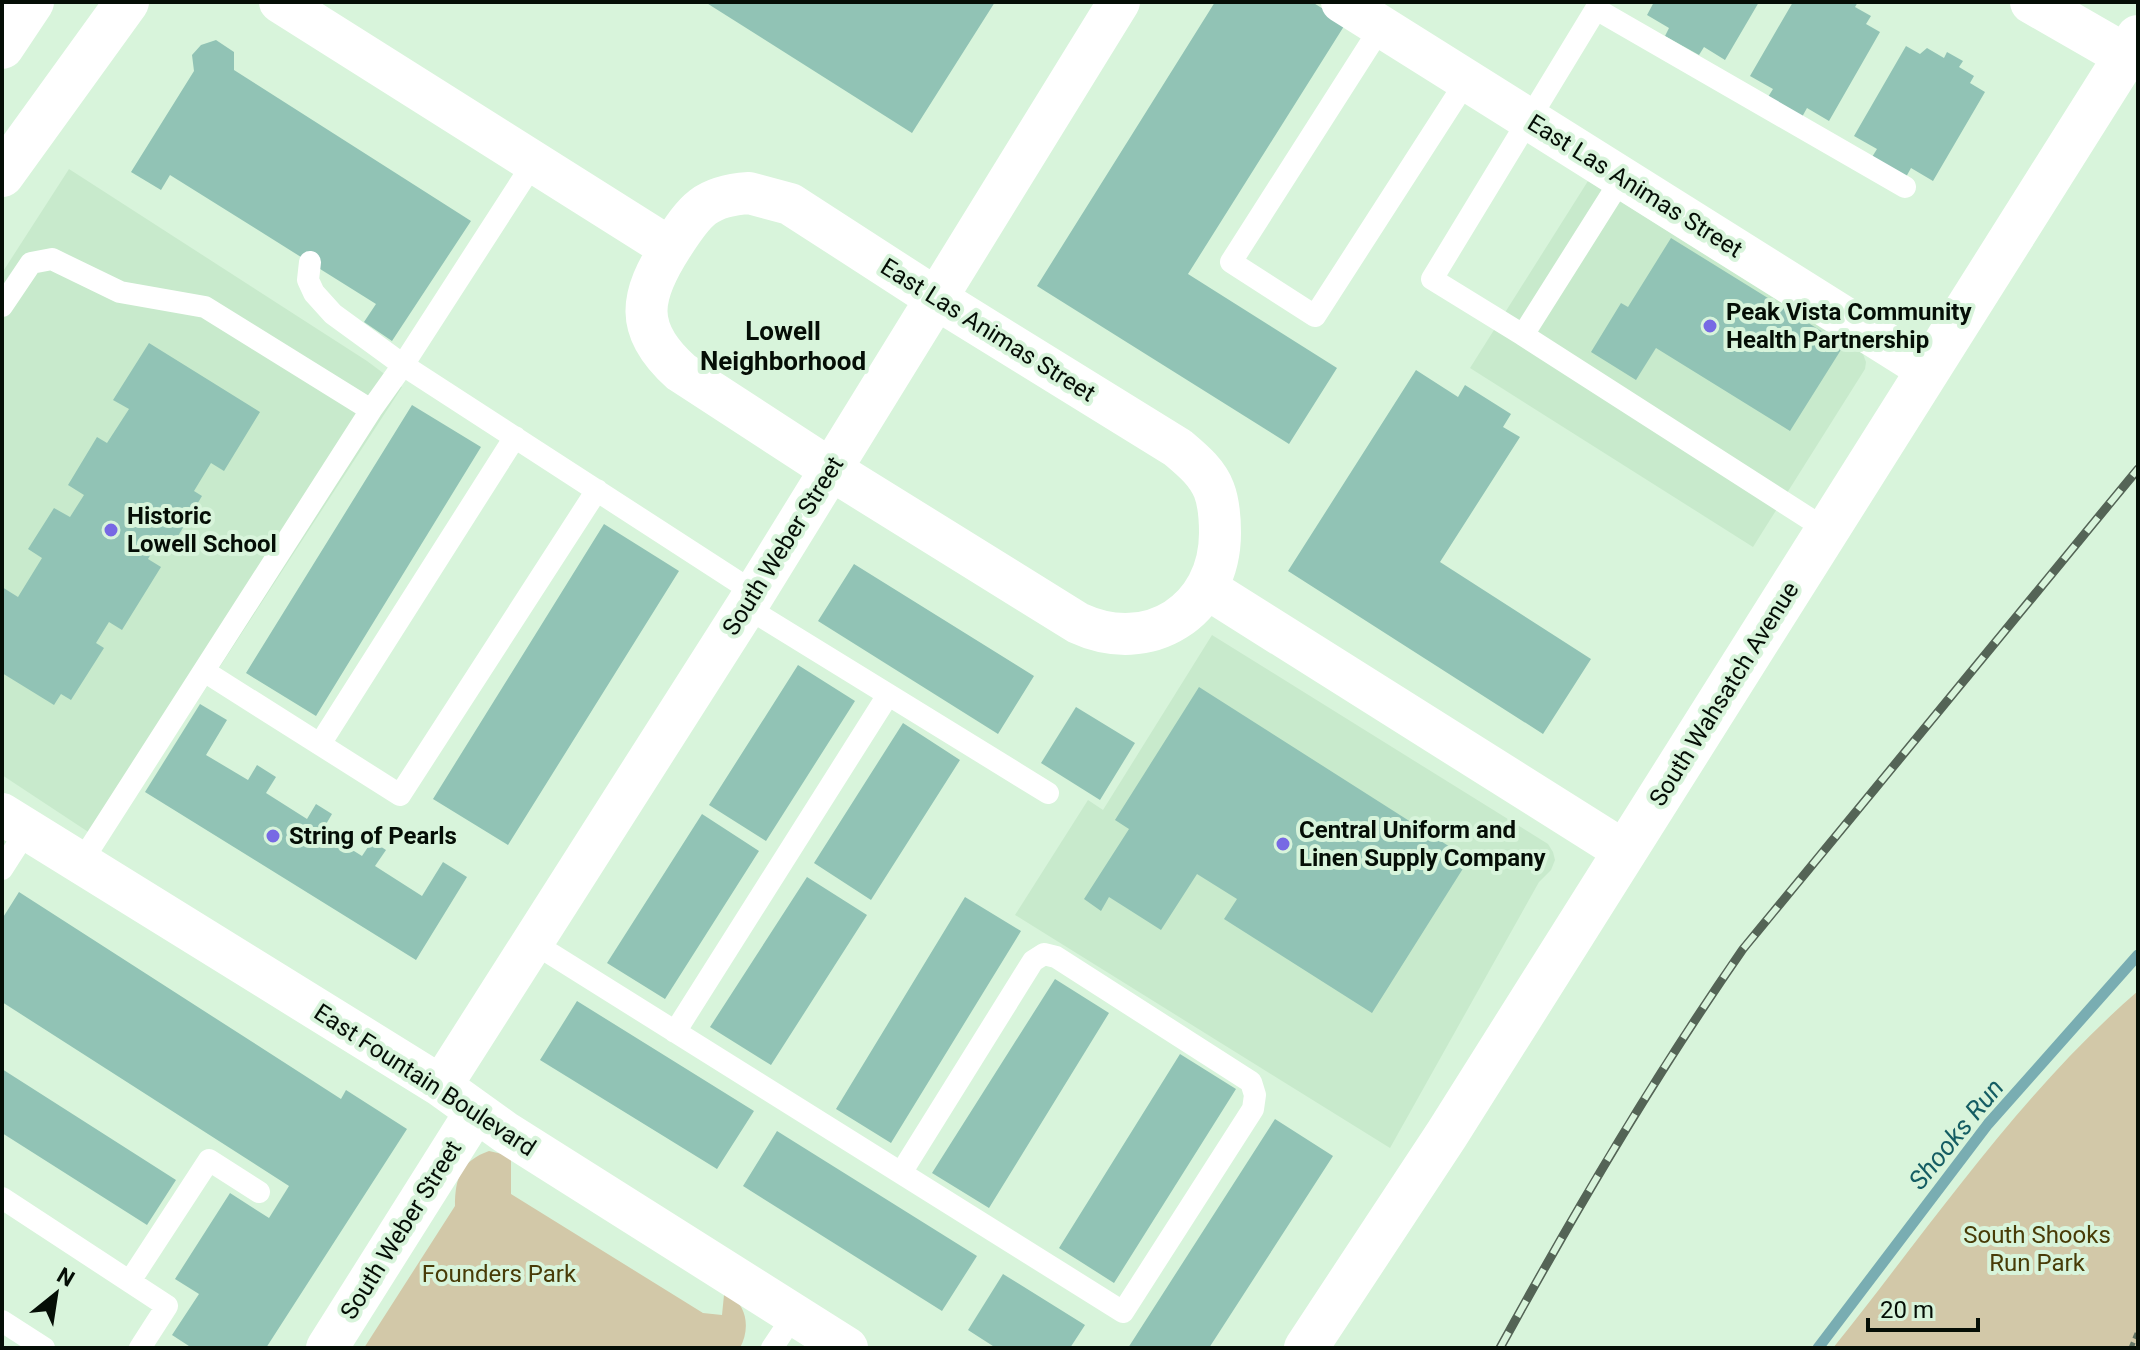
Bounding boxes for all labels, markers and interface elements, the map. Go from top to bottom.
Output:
street label: East Las Animas Street [1523,108,1748,264]
street label: East Las Animas Street [876,252,1101,408]
place label: Peak Vista Community Health Partnership [1726,298,1972,354]
district label: Lowell Neighborhood [700,316,866,376]
marker: Peak Vista Community Health Partnership [1701,317,1719,335]
street label: South Weber Street [717,451,849,641]
place label: Historic Lowell School [127,502,277,558]
marker: Historic Lowell School [102,521,120,539]
street label: South Wahsatch Avenue [1644,577,1804,811]
place label: Central Uniform and Linen Supply Company [1299,816,1547,872]
place label: String of Pearls [289,822,457,850]
marker: String of Pearls [264,827,282,845]
marker: Central Uniform and Linen Supply Company [1274,835,1292,853]
street label: East Fountain Boulevard [309,998,541,1162]
water label: Shooks Run [1902,1073,2010,1195]
street label: South Weber Street [335,1135,467,1325]
park label: South Shooks Run Park [1963,1221,2111,1277]
north arrow [16,1254,96,1334]
park label: Founders Park [422,1260,577,1288]
text: N [53,1262,79,1292]
scale bar [1868,1282,1978,1332]
text: 20 m [1880,1296,1934,1324]

